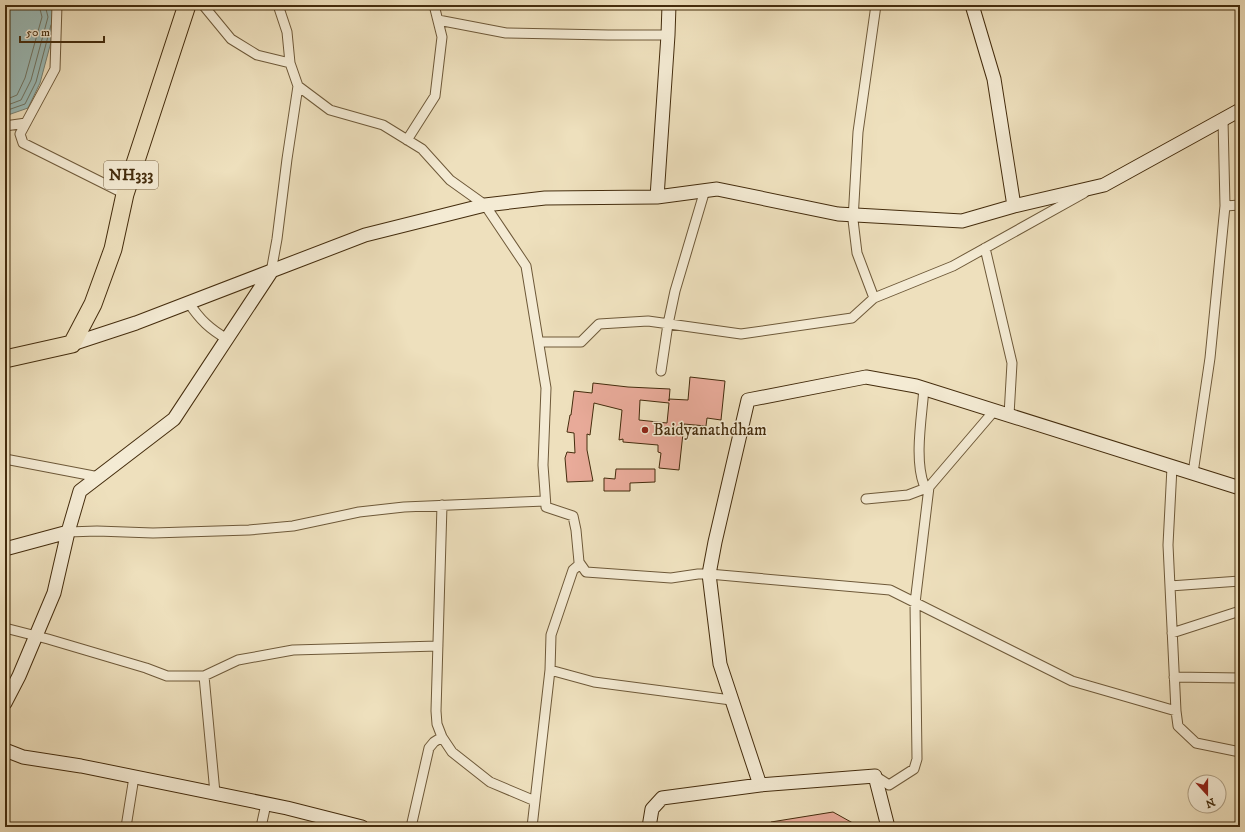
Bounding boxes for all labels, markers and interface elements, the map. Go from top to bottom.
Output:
scale bar [20,18,104,44]
text: 50 m [26,25,50,40]
road number: NH333 [104,161,158,189]
place label: Baidyanathdham [653,419,767,441]
marker: Baidyanathdham [640,425,650,435]
north arrow [1187,774,1227,814]
text: N [1204,794,1217,811]

